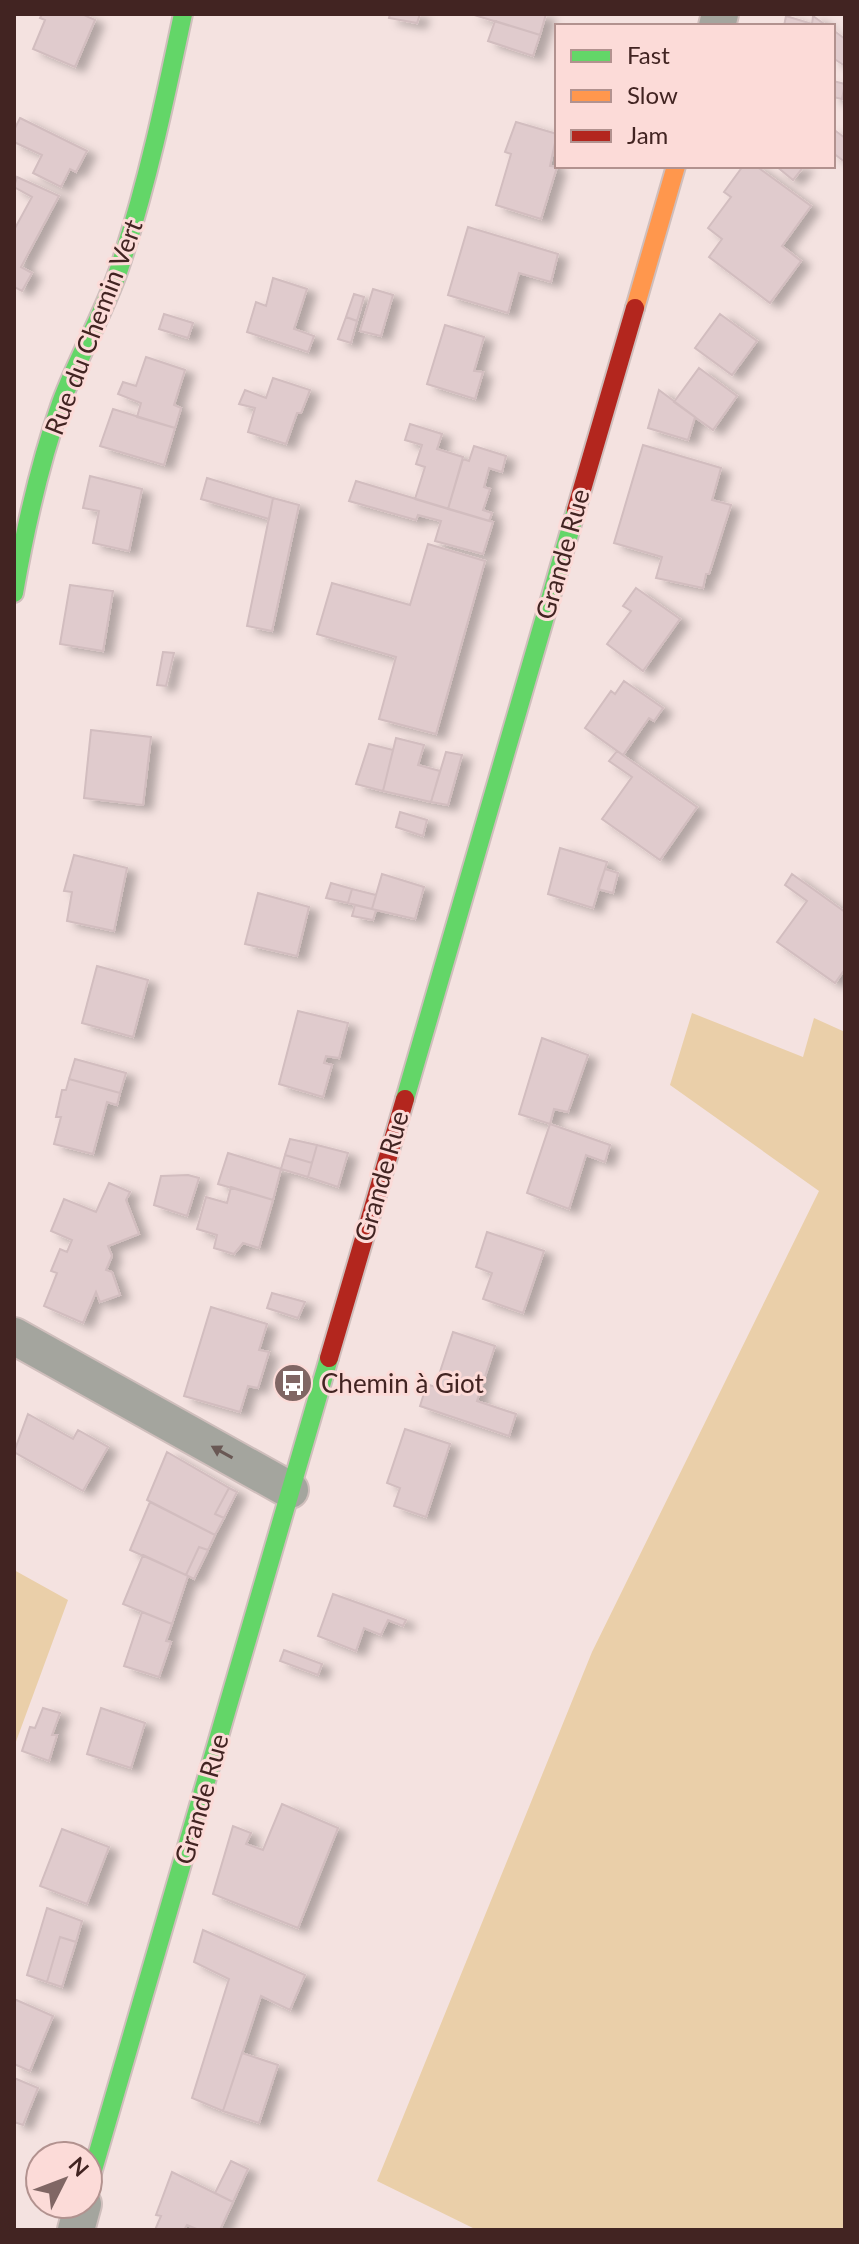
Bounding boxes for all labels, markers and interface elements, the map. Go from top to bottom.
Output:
legend [555,24,835,168]
text: Fast [627,40,670,69]
text: Slow [627,80,678,109]
text: Jam [627,120,668,149]
street label: Rue du Chemin Vert [37,214,149,439]
street label: Grande Rue [528,485,596,623]
street label: Grande Rue [347,1107,415,1245]
bus stop icon: Chemin à Giot [272,1362,314,1404]
place label: Chemin à Giot [321,1367,485,1399]
one-way arrow [211,1445,233,1459]
street label: Grande Rue [167,1730,235,1868]
north arrow [24,2140,104,2220]
text: N [64,2151,95,2182]

